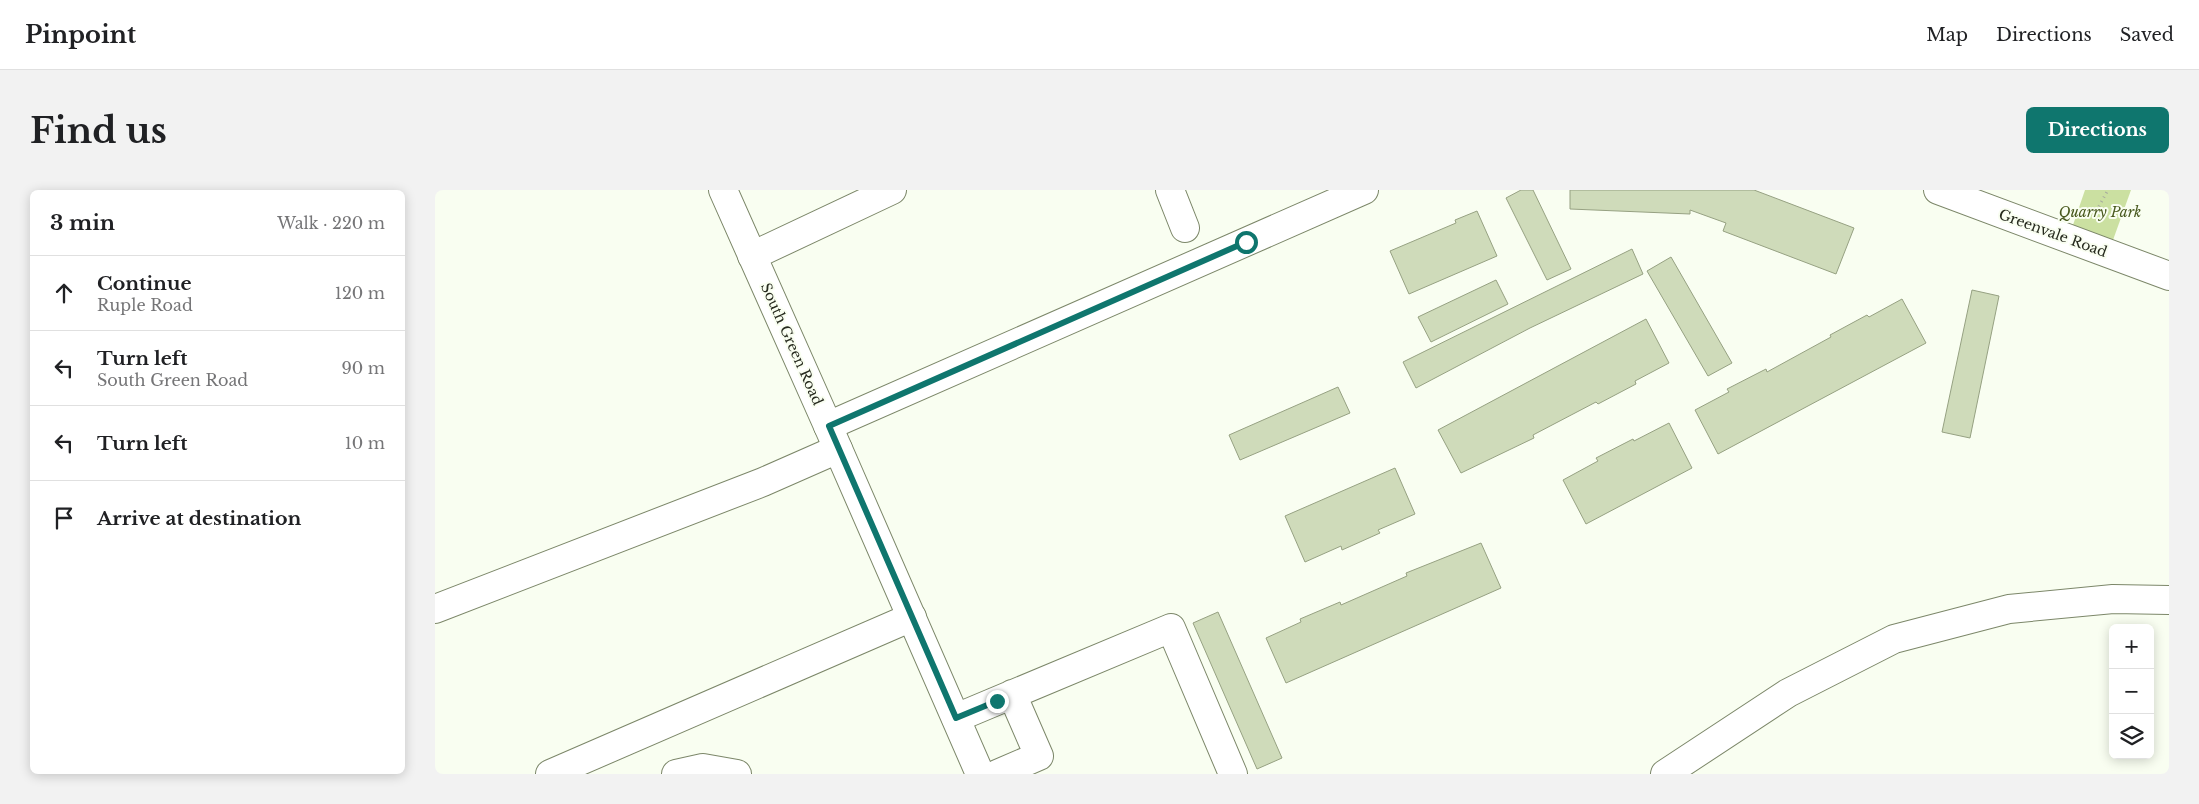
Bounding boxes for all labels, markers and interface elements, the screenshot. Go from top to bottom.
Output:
text: Pinpoint [25,20,136,49]
text: Map [1926,24,1968,46]
text: Directions [1996,24,2092,46]
text: Saved [2120,24,2174,46]
button: Directions [2026,107,2169,153]
text: Find us [30,109,167,152]
park label: Quarry Park [2059,203,2141,221]
street label: Greenvale Road [1996,205,2110,261]
text: 3 min [50,210,115,236]
text: Walk · 220 m [277,213,385,233]
route start [1235,231,1258,254]
text: Continue [97,272,192,295]
icon: ahead [50,279,78,307]
street label: South Green Road [757,280,827,409]
text: 120 m [335,283,385,303]
text: Ruple Road [97,295,193,315]
text: Turn left [97,347,188,370]
icon: left [50,354,78,382]
text: 90 m [342,358,385,378]
text: South Green Road [97,370,248,390]
icon: left [50,429,78,457]
text: Turn left [97,432,188,455]
text: 10 m [345,433,385,453]
icon: arrive [50,504,78,532]
text: Arrive at destination [97,507,301,530]
map controls [2109,624,2154,759]
button: + [2109,624,2154,669]
button: − [2109,669,2154,714]
route end [986,690,1009,713]
button: layers [2109,714,2154,759]

